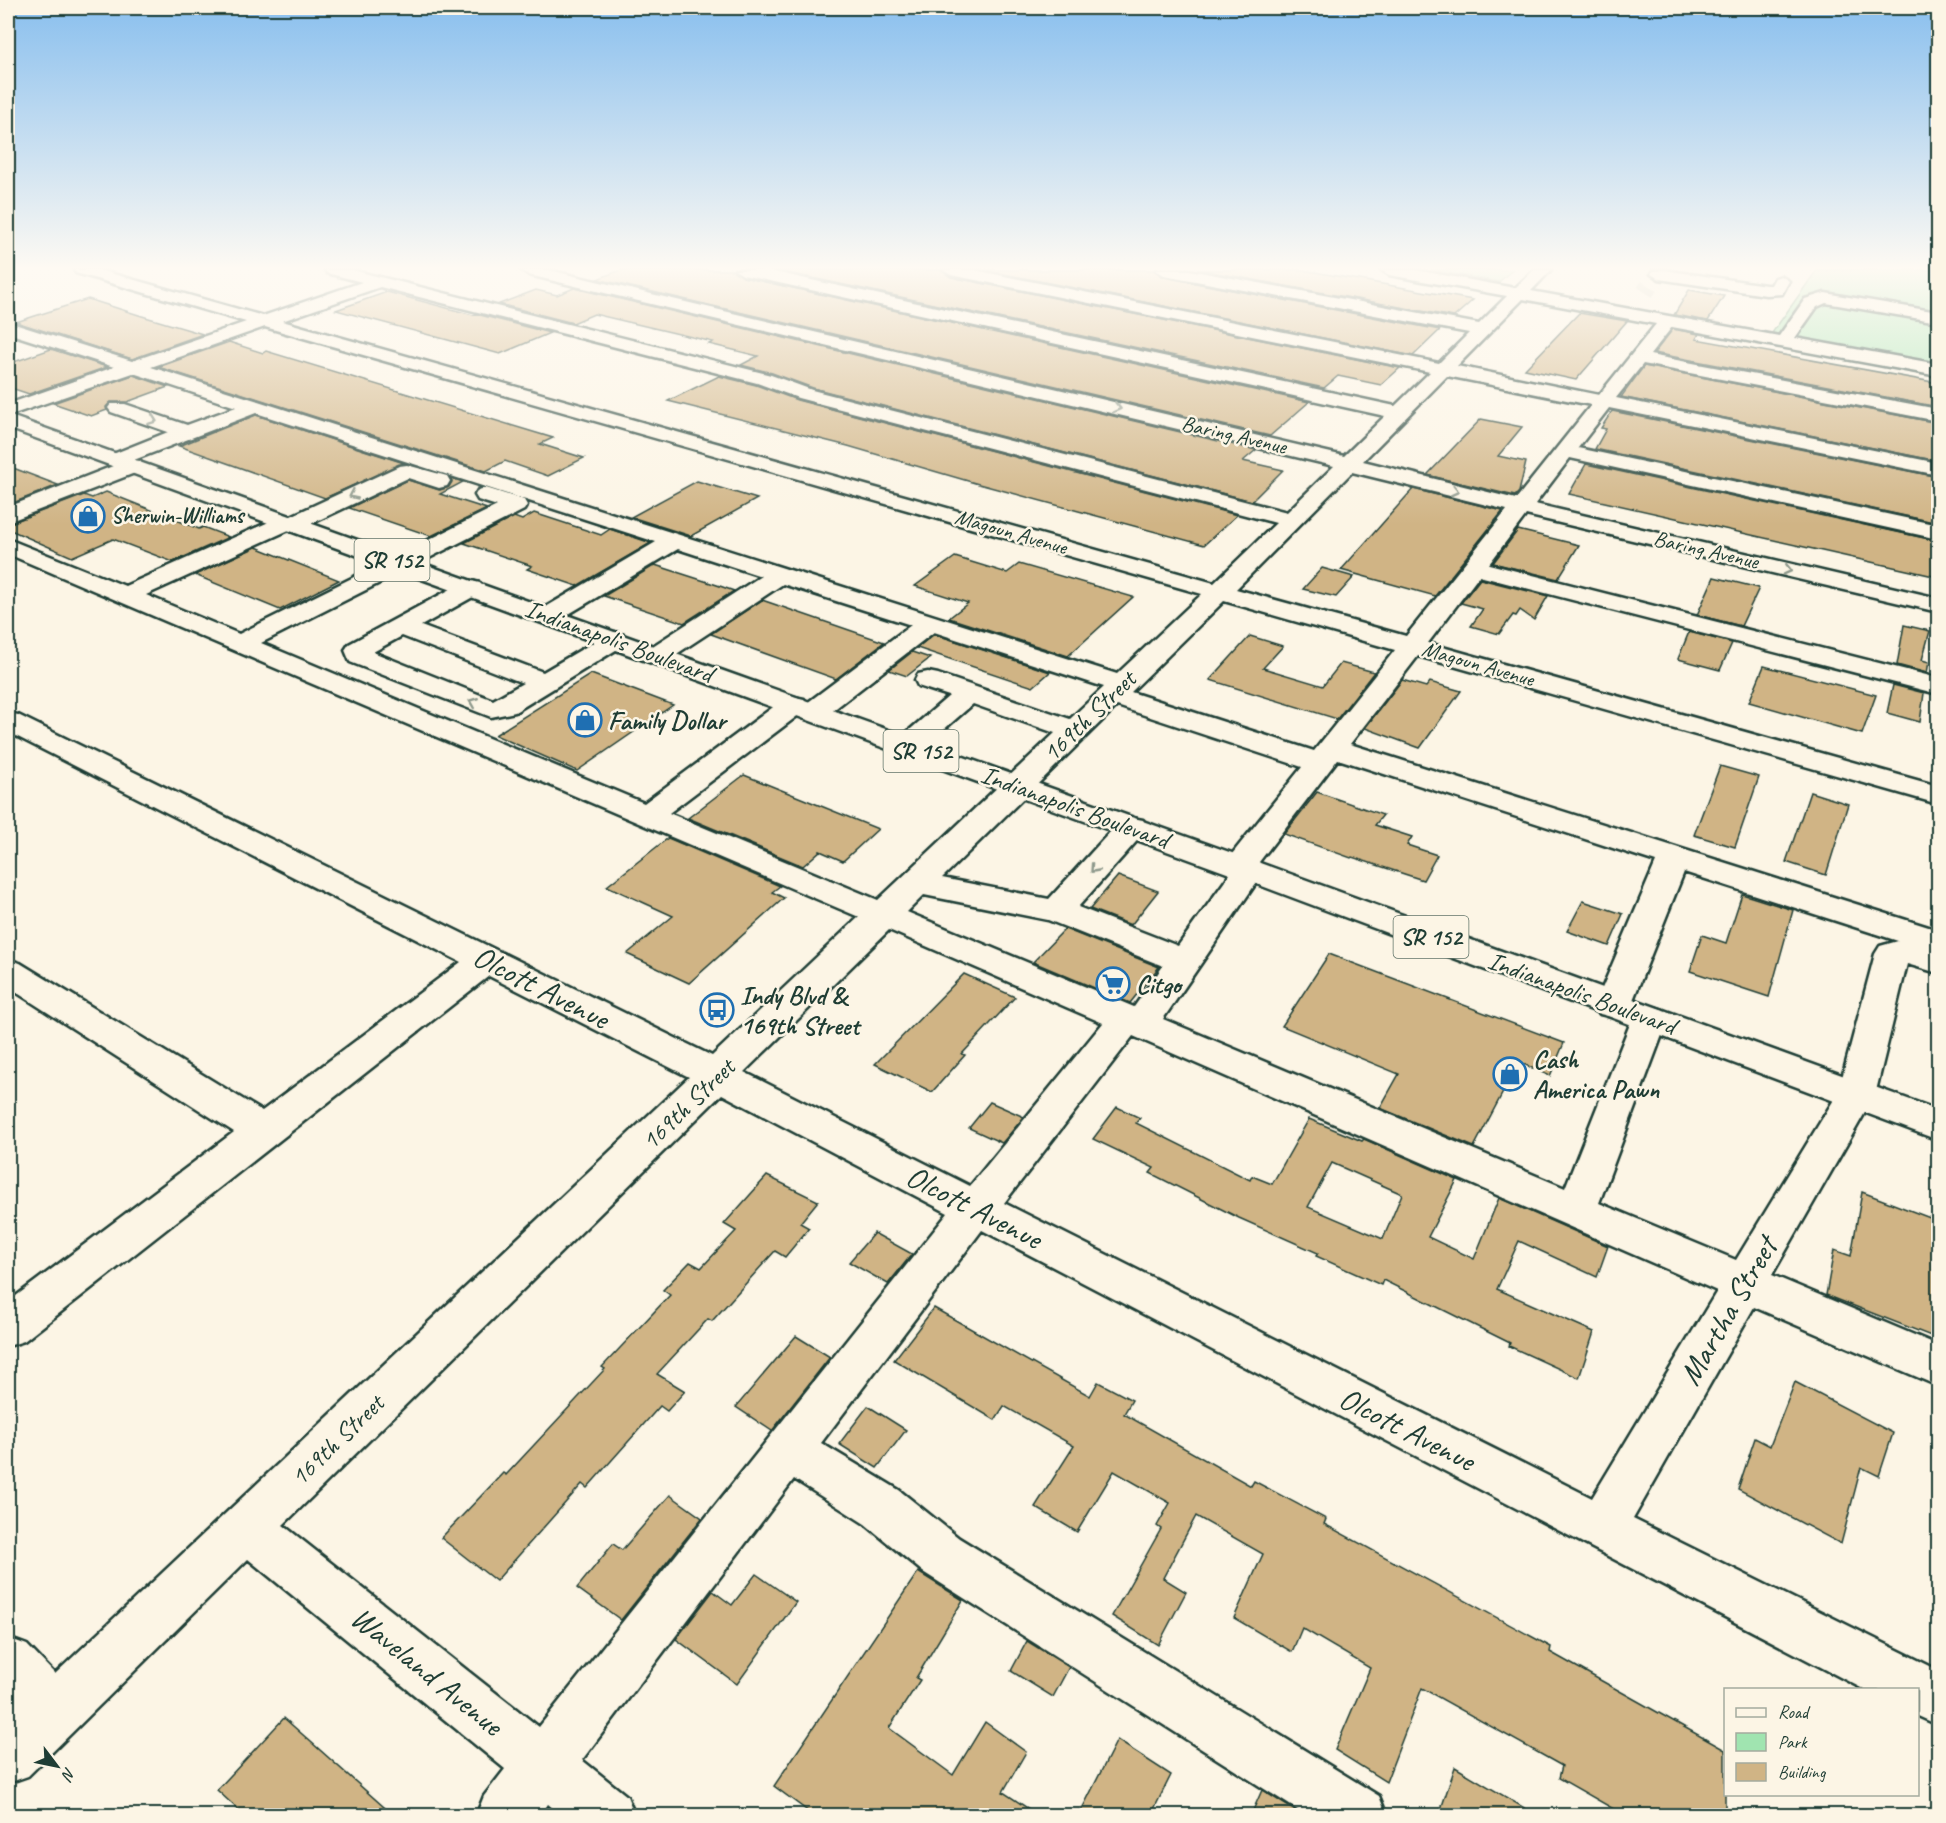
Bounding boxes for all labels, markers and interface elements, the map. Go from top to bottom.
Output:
one-way arrow [1112,400,1122,413]
street label: Baring Avenue [1179,409,1291,461]
one-way arrow [147,413,158,426]
one-way arrow [1450,484,1460,497]
one-way arrow [349,488,360,500]
shop icon: Sherwin-Williams [70,498,106,534]
place label: Sherwin-Williams [111,502,246,530]
street label: Magoun Avenue [952,503,1072,562]
street label: Baring Avenue [1651,524,1763,576]
road number: SR 152 [354,539,430,581]
one-way arrow [1782,562,1792,575]
street label: Indianapolis Boulevard [521,592,721,692]
street label: Magoun Avenue [1419,635,1539,694]
street label: 169th Street [1035,662,1145,769]
one-way arrow [469,697,480,709]
shop icon: Family Dollar [567,702,603,738]
place label: Family Dollar [608,704,728,737]
road number: SR 152 [884,730,958,772]
street label: Indianapolis Boulevard [977,758,1177,858]
one-way arrow [1090,862,1101,873]
road number: SR 152 [1394,916,1468,958]
street label: Olcott Avenue [466,935,618,1040]
street label: Indianapolis Boulevard [1484,944,1684,1044]
supermarket icon: Citgo [1095,966,1131,1002]
place label: Citgo [1136,968,1184,1001]
place label: Indy Blvd & 169th Street [740,979,862,1042]
bus stop icon: Indy Blvd & 169th Street [699,992,735,1028]
place label: Cash America Pawn [1533,1043,1660,1106]
street label: 169th Street [634,1050,744,1157]
shop icon: Cash America Pawn [1492,1056,1528,1092]
street label: Olcott Avenue [899,1155,1051,1260]
street label: Martha Street [1669,1226,1789,1392]
street label: Olcott Avenue [1332,1377,1484,1482]
street label: 169th Street [283,1386,393,1493]
street label: Waveland Avenue [342,1597,514,1747]
legend [1724,1688,1919,1796]
text: Road [1778,1701,1811,1723]
text: Park [1778,1731,1808,1753]
north arrow [27,1736,87,1796]
text: Building [1778,1761,1827,1783]
text: N [56,1764,80,1786]

